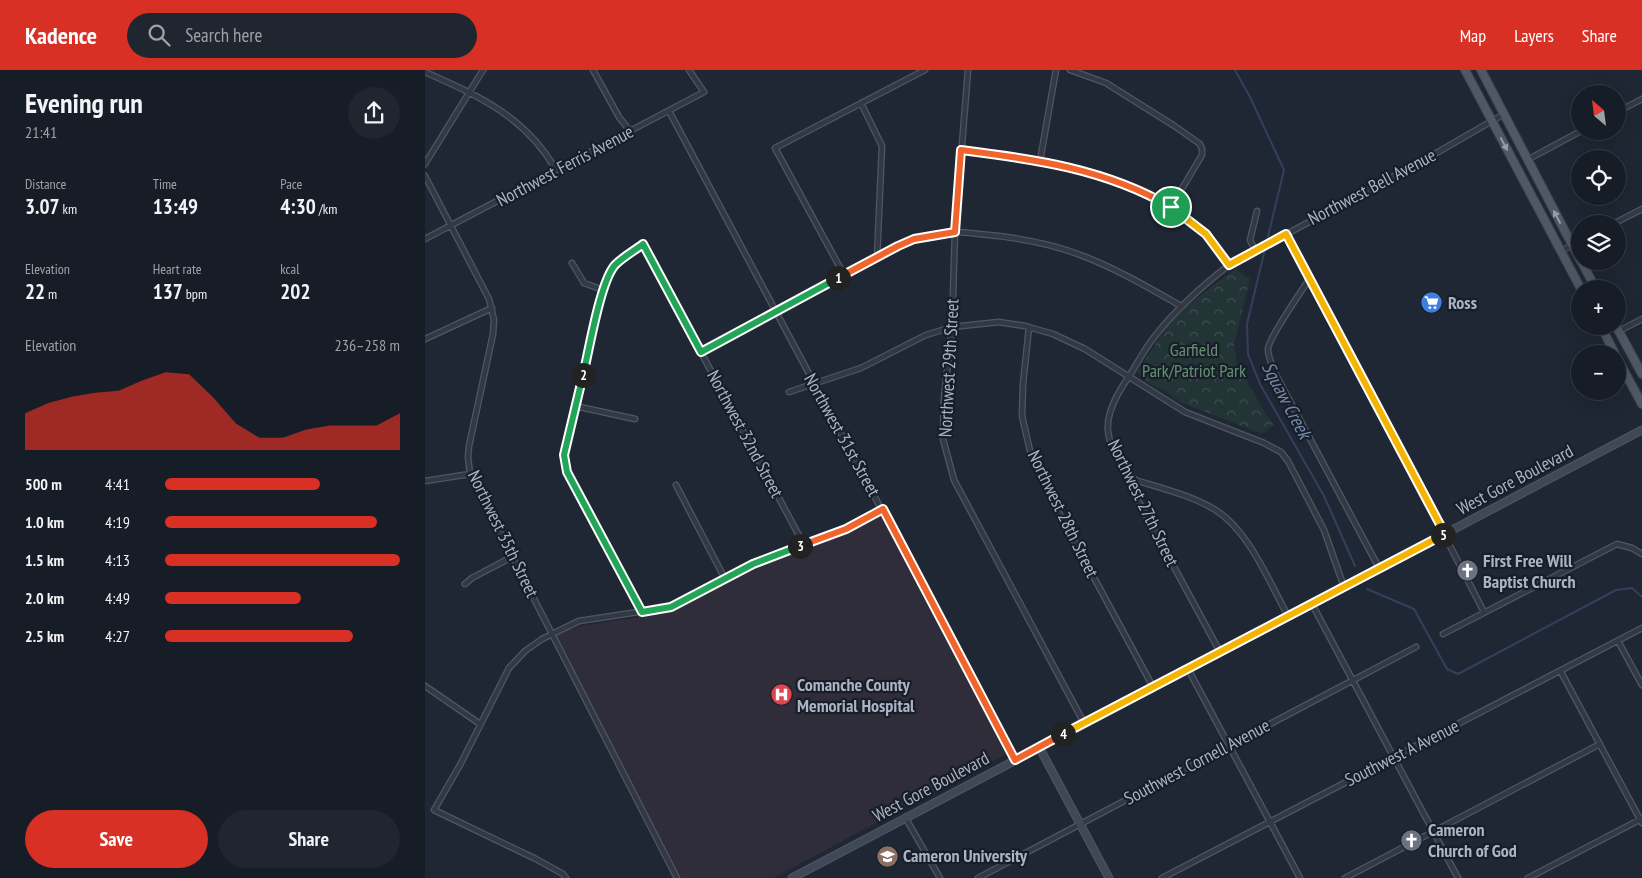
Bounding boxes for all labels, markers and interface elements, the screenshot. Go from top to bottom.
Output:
search box [127,13,477,58]
text: Kadence [25,20,97,51]
icon: search [145,21,173,49]
text: Search here [185,23,262,47]
text: Map [1460,24,1486,47]
text: Layers [1514,24,1554,47]
text: Share [1582,24,1617,47]
text: Evening run [25,84,143,121]
north arrow [1571,85,1626,140]
map controls [1571,85,1626,400]
button: share [348,87,400,139]
street label: Northwest Ferris Avenue [492,120,637,211]
text: 21:41 [25,122,57,142]
one-way arrow [1500,137,1508,151]
street label: Northwest Bell Avenue [1304,143,1440,230]
button: locate [1571,150,1626,205]
text: Distance [25,175,66,193]
text: Time [153,175,177,193]
text: Pace [280,175,302,193]
pin [1150,186,1192,228]
text: 3.07 [25,193,60,220]
text: 13:49 [153,193,198,220]
text: 4:30 [280,193,316,220]
icon: arrive [1157,193,1185,221]
text: km [60,200,77,218]
text: /km [316,200,337,218]
one-way arrow [1553,209,1561,224]
button: layers [1571,215,1626,270]
text: Elevation [25,260,70,278]
text: Heart rate [153,260,202,278]
text: kcal [280,260,299,278]
pin: 1 [825,266,851,290]
text: 1 [835,269,842,287]
text: 22 [25,278,45,305]
text: 137 [153,278,183,305]
text: 202 [280,278,310,305]
button: + [1571,280,1626,335]
text: m [45,285,57,303]
text: bpm [183,285,207,303]
supermarket icon: Ross [1420,291,1444,315]
place label: Ross [1448,291,1477,314]
street label: Northwest 29th Street [933,298,964,438]
text: Elevation [25,335,76,355]
text: 236–258 m [335,335,400,355]
park label: Garfield Park/Patriot Park [1142,338,1246,382]
button: − [1571,345,1626,400]
water label: Squaw Creek [1257,357,1318,445]
pin: 2 [571,362,595,388]
text: 2 [580,366,587,384]
street label: Northwest 32nd Street [702,366,789,502]
street label: Northwest 31st Street [799,369,886,500]
street label: Northwest 27th Street [1103,436,1184,570]
street label: West Gore Boulevard [1452,439,1577,520]
street label: Northwest 28th Street [1023,446,1104,581]
street label: Northwest 35th Street [463,466,544,601]
text: 500 m [25,474,62,494]
text: 4:41 [105,474,130,494]
text: 1.0 km [25,512,64,532]
text: 4:19 [105,512,130,532]
pin: 5 [1431,522,1455,548]
text: 5 [1440,526,1447,544]
pin: 3 [787,534,813,558]
text: 3 [797,537,804,555]
place label: First Free Will Baptist Church [1483,549,1576,593]
text: 1.5 km [25,550,64,570]
text: 4:13 [105,550,130,570]
church icon: First Free Will Baptist Church [1455,559,1479,583]
text: 2.0 km [25,588,64,608]
text: 4:49 [105,588,130,608]
text: 2.5 km [25,626,64,646]
text: 4:27 [105,626,130,646]
place label: Comanche County Memorial Hospital [797,673,915,717]
hospital icon: Comanche County Memorial Hospital [769,683,793,707]
street label: Southwest Cornell Avenue [1120,713,1274,810]
street label: Southwest A Avenue [1341,714,1463,791]
pin: 4 [1051,722,1075,746]
text: 4 [1060,725,1067,743]
street label: West Gore Boulevard [868,746,993,827]
button: Save [25,810,208,868]
button: Share [218,810,400,868]
place label: Cameron Church of God [1428,818,1517,862]
church icon: Cameron Church of God [1400,828,1424,852]
school or university icon: Cameron University [875,844,899,868]
place label: Cameron University [903,844,1028,867]

